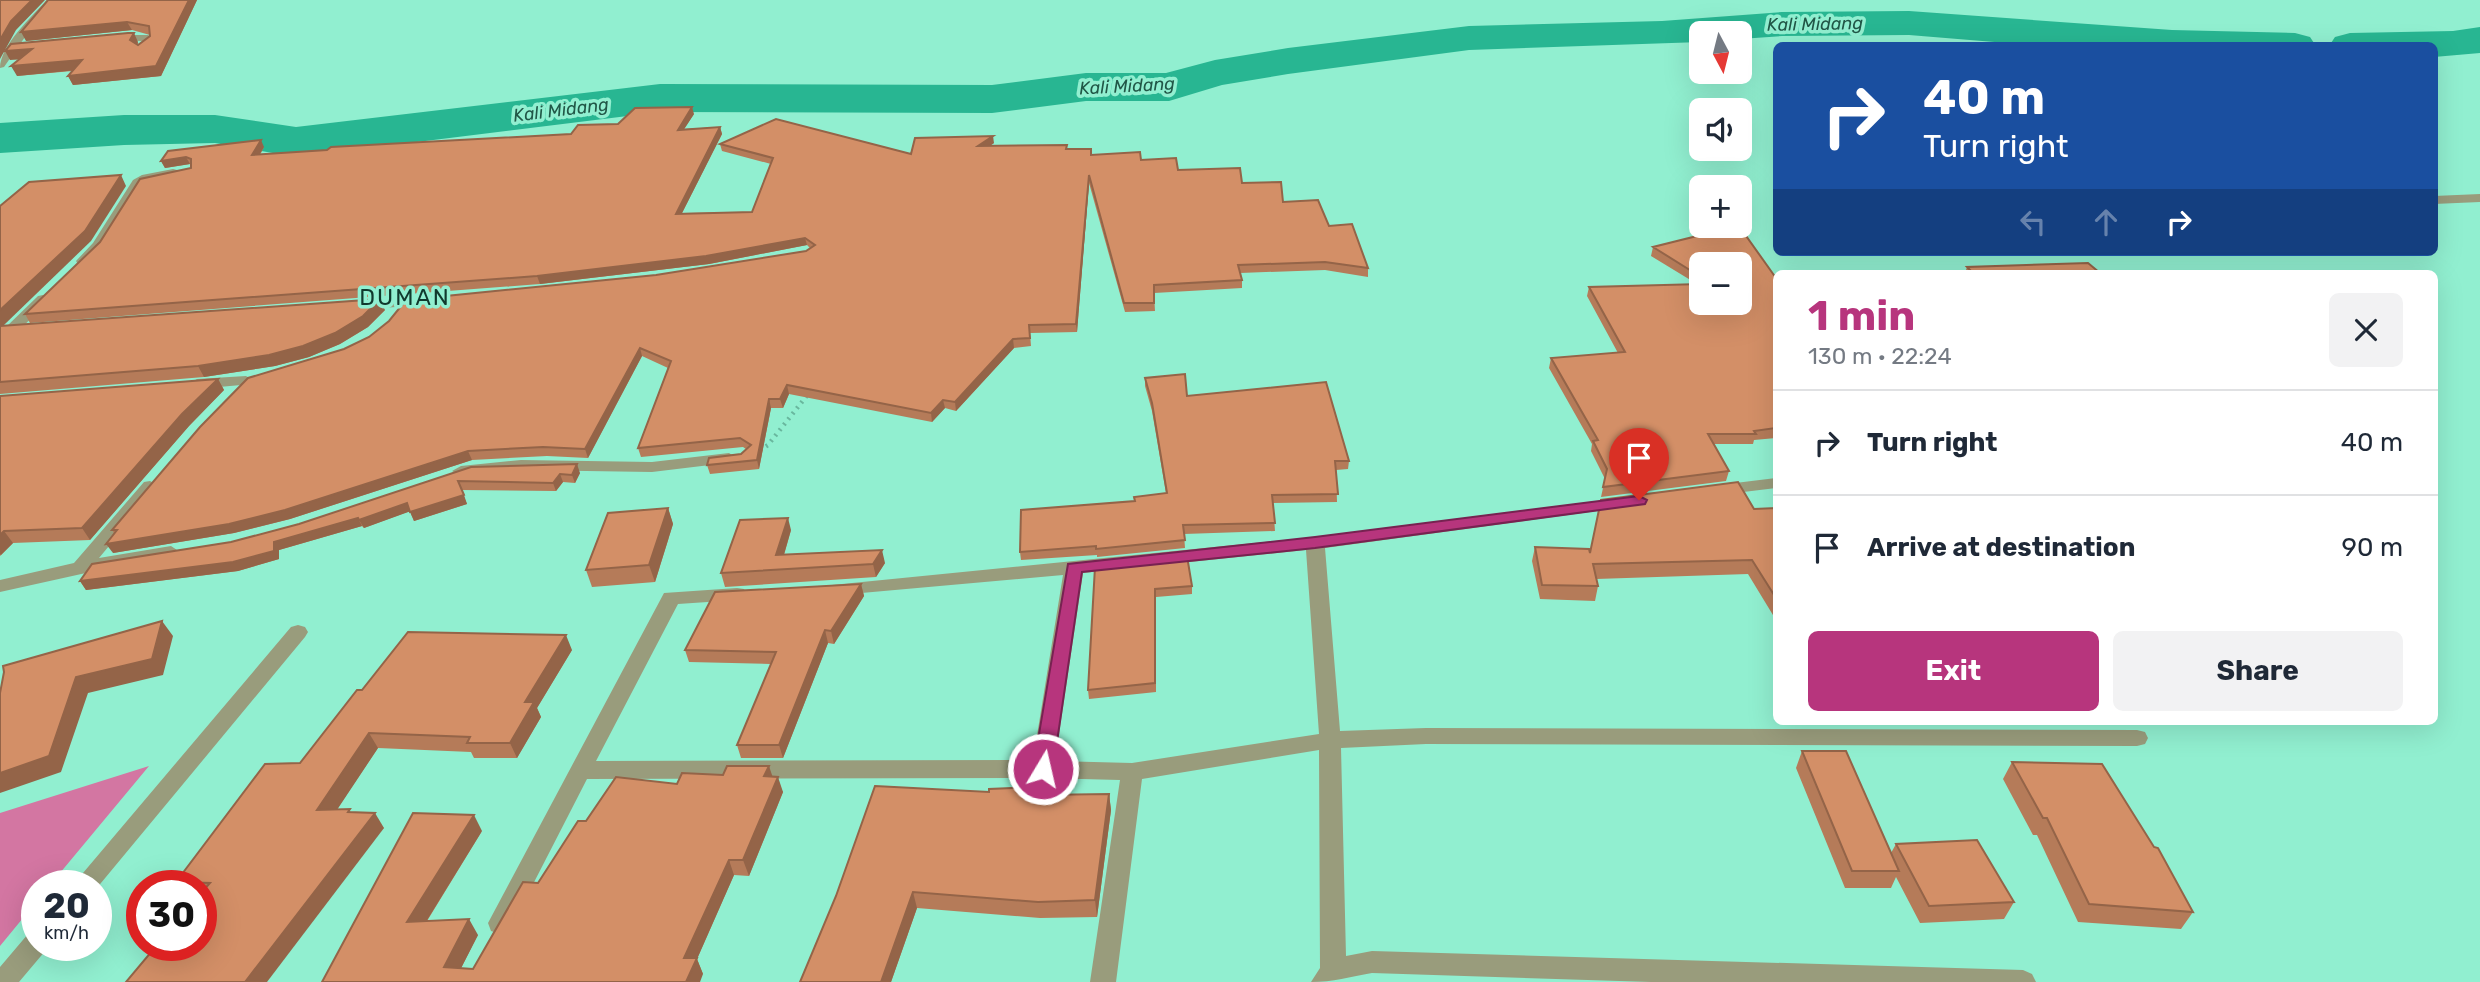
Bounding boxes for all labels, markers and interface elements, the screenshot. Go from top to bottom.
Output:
water label: Kali Midang [1767,12,1863,36]
north arrow [1689,21,1752,84]
map controls [1689,21,1752,315]
text: 40 m [1923,68,2045,126]
icon: right [1808,70,1899,161]
water label: Kali Midang [1078,72,1176,99]
water label: Kali Midang [512,93,610,127]
button: sound [1689,98,1752,161]
text: Turn right [1923,127,2068,165]
button: + [1689,175,1752,238]
icon: left [2014,203,2052,241]
icon: ahead [2087,203,2125,241]
icon: right [2160,203,2198,241]
button: − [1689,252,1752,315]
district label: DUMAN [359,283,451,311]
text: 1 min [1808,291,1915,341]
button: close [2329,293,2403,367]
text: 130 m · 22:24 [1808,342,1952,370]
icon: right [1808,424,1846,462]
text: Turn right [1867,427,1997,458]
text: 40 m [2341,427,2403,458]
pin [1609,428,1669,500]
icon: arrive [1620,439,1658,477]
icon: arrive [1808,529,1846,567]
text: Arrive at destination [1867,532,2135,563]
text: 90 m [2342,532,2403,563]
button: Exit [1808,631,2099,711]
button: Share [2113,631,2403,711]
position arrow [1006,732,1080,806]
speed limit sign: 30 [126,870,217,961]
text: 20 [43,885,90,927]
text: km/h [44,922,89,944]

